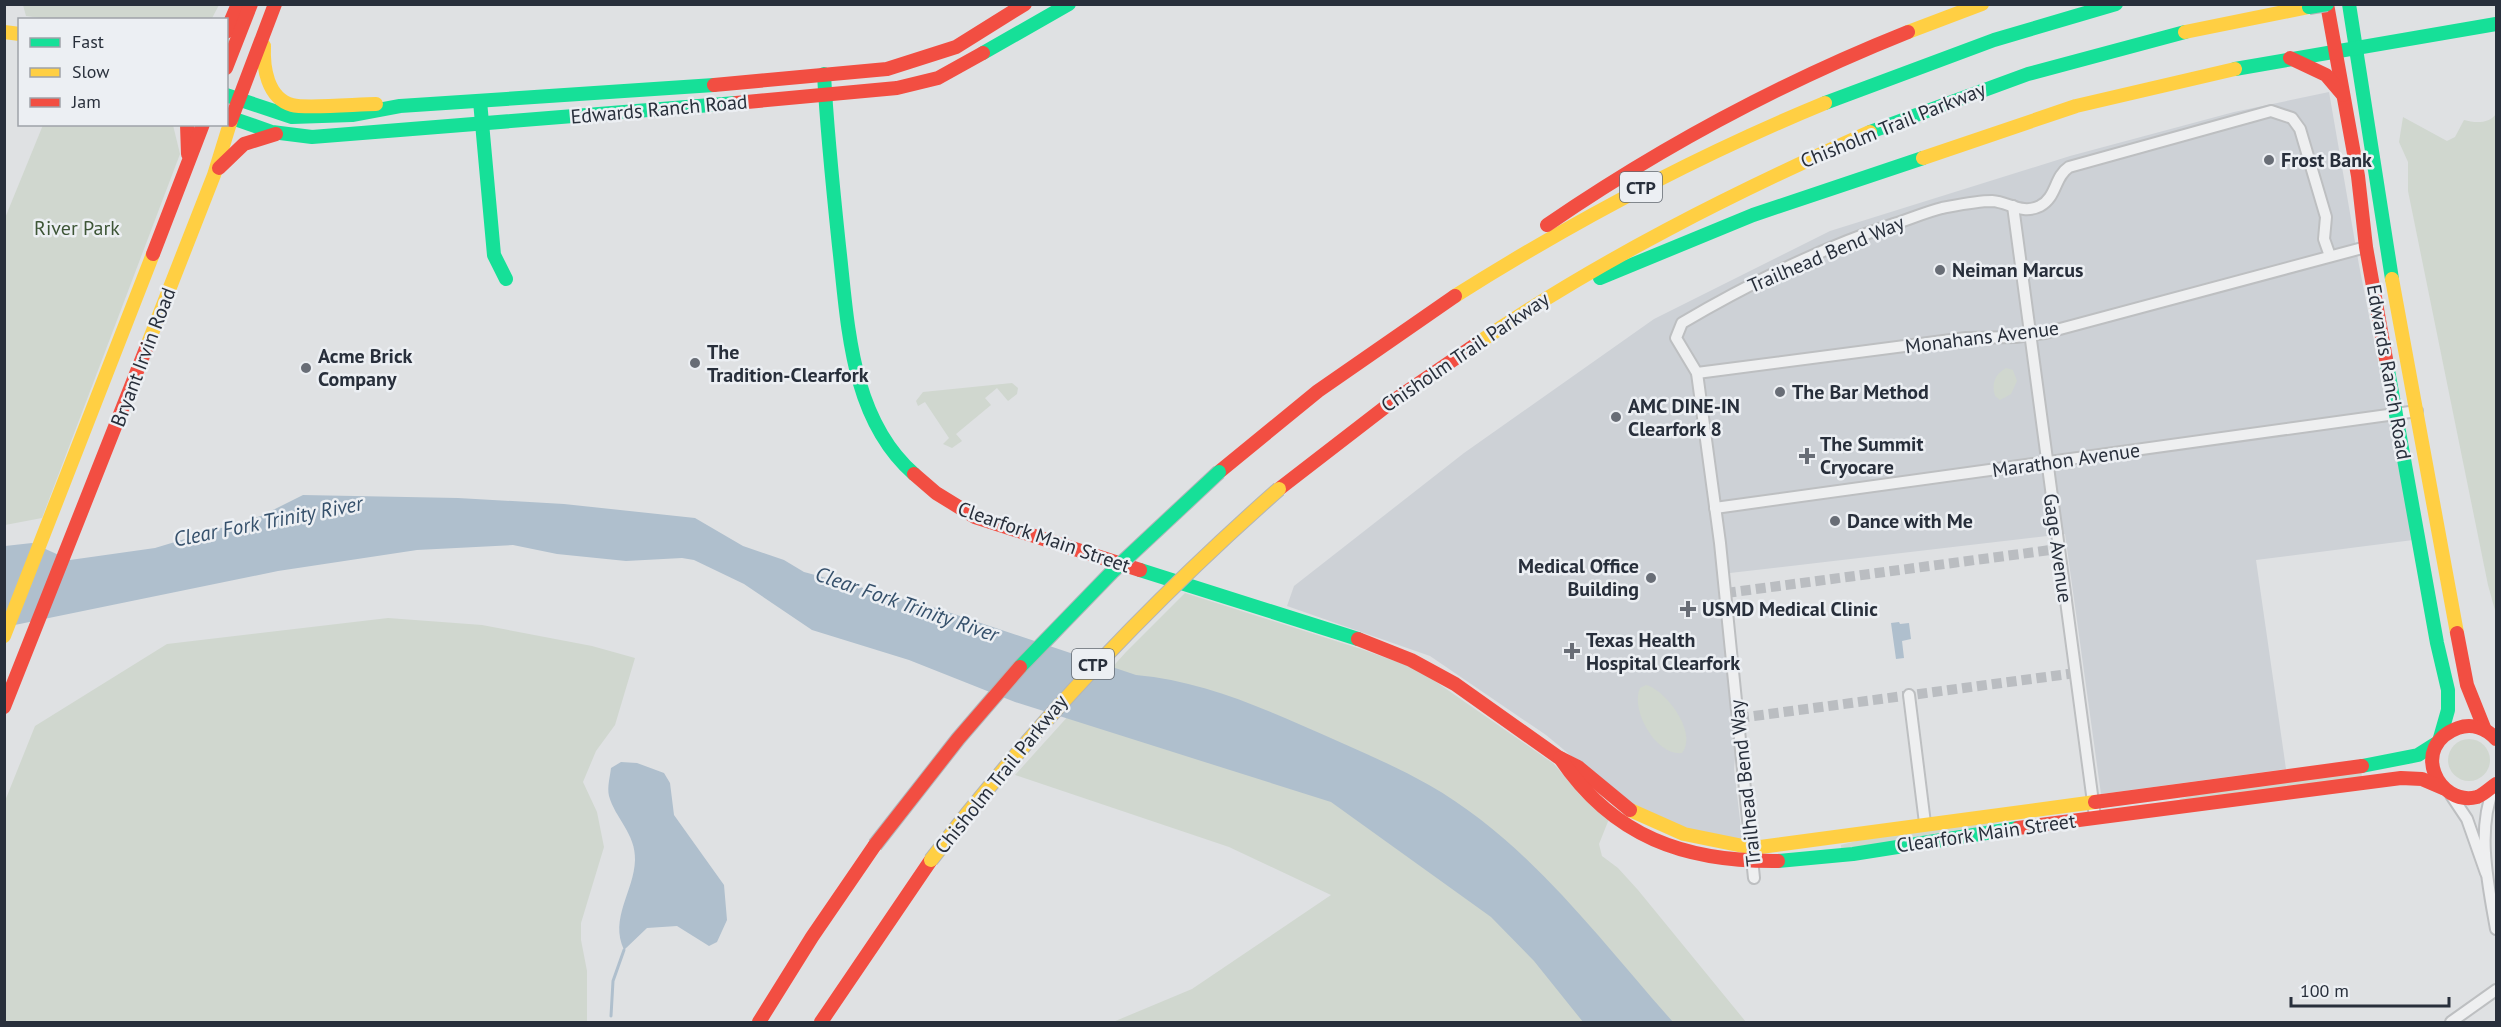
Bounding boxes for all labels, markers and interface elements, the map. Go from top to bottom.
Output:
legend [18,18,228,126]
text: Fast [72,30,104,53]
text: Slow [72,60,110,83]
street label: Chisholm Trail Parkway [1797,76,1990,174]
street label: Edwards Ranch Road [569,88,749,130]
text: Jam [71,90,101,113]
place label: Frost Bank [2281,147,2372,173]
marker: Frost Bank [2262,153,2276,167]
road number: CTP [1620,172,1662,202]
street label: Trailhead Bend Way [1744,209,1909,299]
park label: River Park [34,215,120,241]
place label: Neiman Marcus [1952,257,2083,283]
marker: Neiman Marcus [1933,263,1947,277]
street label: Edwards Ranch Road [2361,282,2417,462]
street label: Bryant Irvin Road [105,284,181,430]
street label: Chisholm Trail Parkway [1376,286,1555,418]
street label: Monahans Avenue [1904,315,2060,359]
place label: The Tradition-Clearfork [707,339,869,388]
place label: Acme Brick Company [318,343,413,392]
marker: The Tradition-Clearfork [688,356,702,370]
marker: Acme Brick Company [299,361,313,375]
place label: The Bar Method [1792,379,1929,405]
marker: The Bar Method [1773,385,1787,399]
place label: AMC DINE-IN Clearfork 8 [1628,393,1740,442]
marker: AMC DINE-IN Clearfork 8 [1609,410,1623,424]
place label: The Summit Cryocare [1820,431,1923,480]
street label: Marathon Avenue [1990,437,2142,483]
marker: The Summit Cryocare [1798,447,1816,465]
water label: Clear Fork Trinity River [171,489,367,553]
street label: Gage Avenue [2037,492,2079,604]
street label: Clearfork Main Street [954,495,1134,579]
place label: Dance with Me [1847,508,1973,534]
marker: Dance with Me [1828,514,1842,528]
place label: Medical Office Building [1518,553,1639,602]
water label: Clear Fork Trinity River [812,560,1004,649]
marker: Medical Office Building [1644,571,1658,585]
place label: USMD Medical Clinic [1702,596,1878,622]
marker: USMD Medical Clinic [1679,600,1697,618]
place label: Texas Health Hospital Clearfork [1586,627,1740,676]
marker: Texas Health Hospital Clearfork [1563,642,1581,660]
road number: CTP [1072,649,1114,679]
street label: Chisholm Trail Parkway [929,689,1074,859]
street label: Trailhead Bend Way [1723,698,1767,868]
street label: Clearfork Main Street [1895,808,2077,858]
scale bar [2291,970,2448,1008]
text: 100 m [2300,979,2349,1002]

